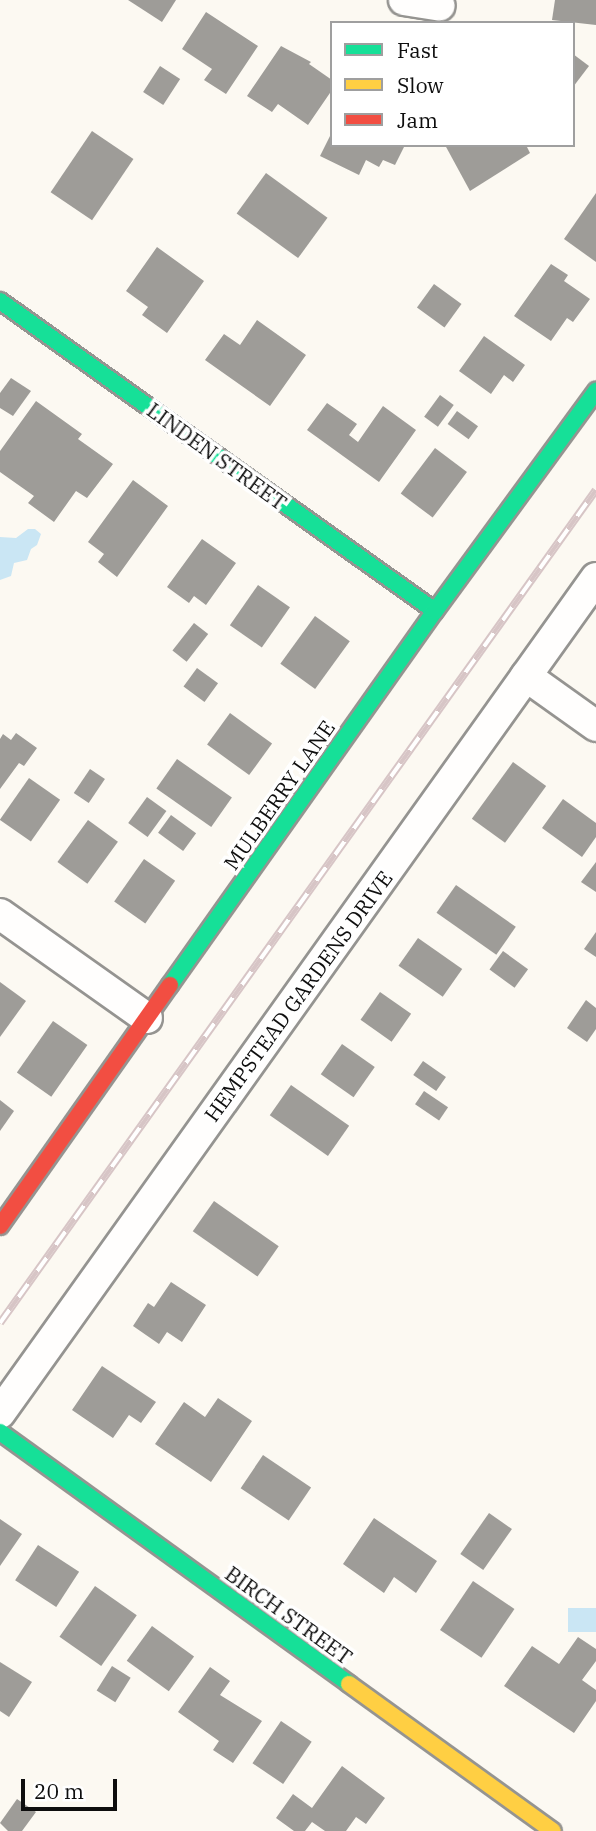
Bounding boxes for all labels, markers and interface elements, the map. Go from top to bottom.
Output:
legend [330,21,575,147]
text: Fast [397,36,438,64]
text: Slow [397,71,444,99]
text: Jam [397,106,438,134]
street label: LINDEN STREET [142,397,292,515]
street label: MULBERRY LANE [218,716,340,874]
street label: HEMPSTEAD GARDENS DRIVE [199,866,397,1126]
street label: BIRCH STREET [221,1560,357,1670]
scale bar [24,1764,121,1808]
text: 20 m [34,1777,84,1805]

